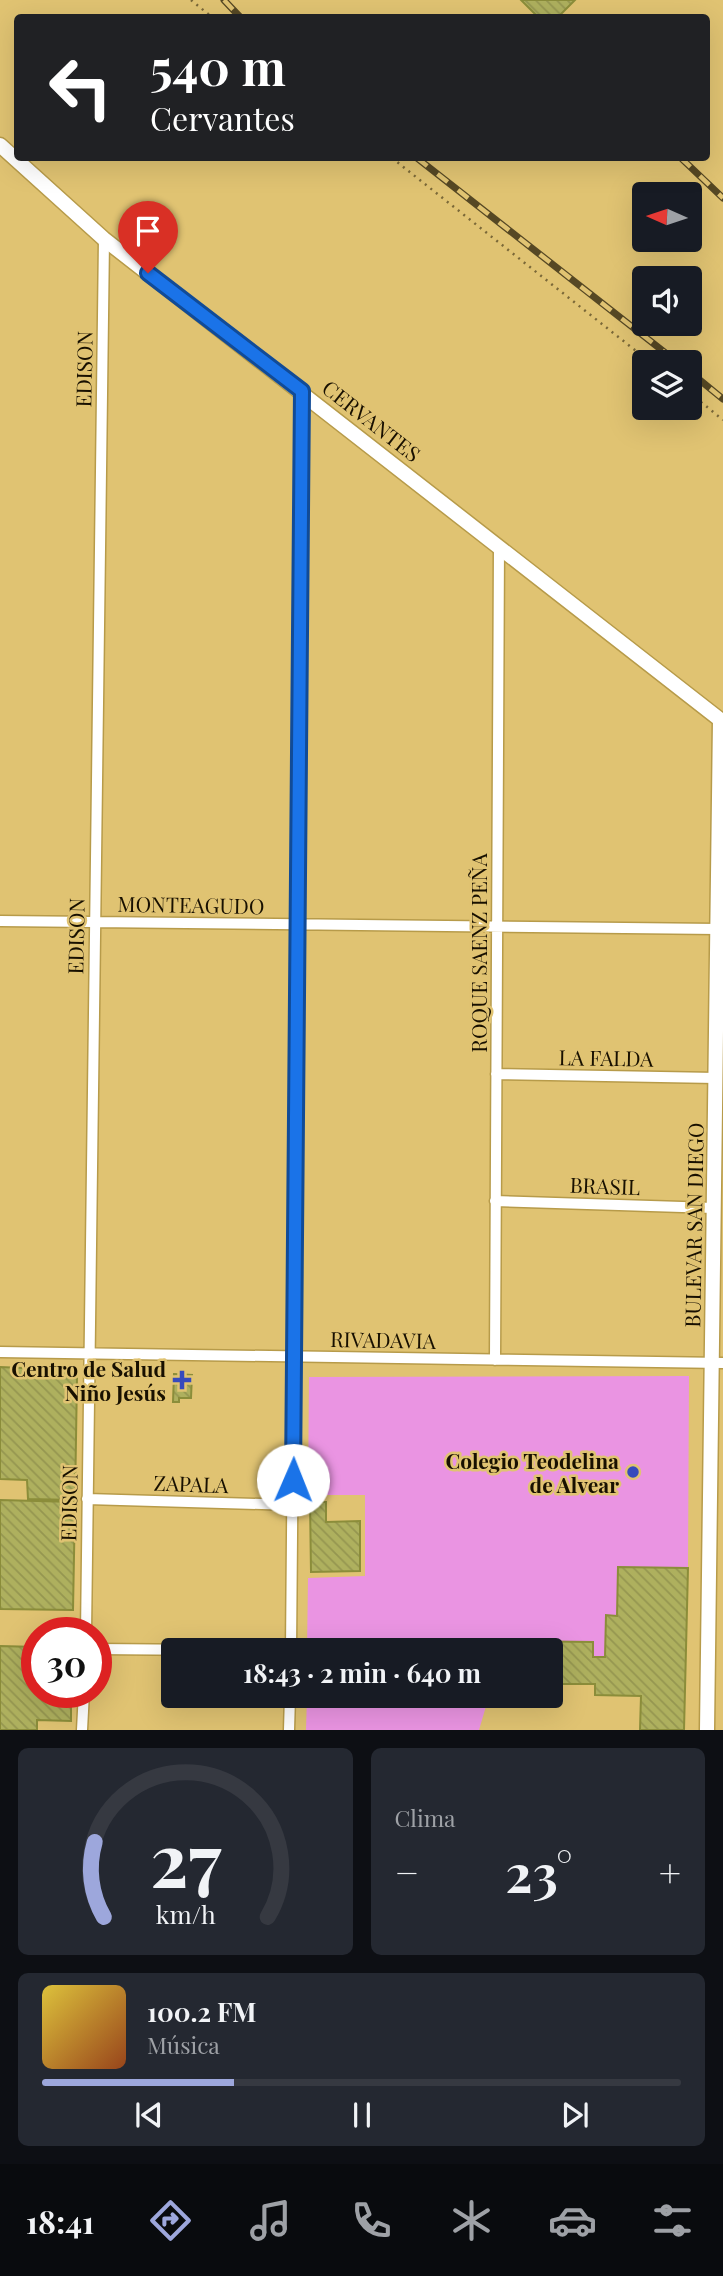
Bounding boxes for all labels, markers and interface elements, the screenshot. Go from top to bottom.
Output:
text: 540 m [150,33,286,98]
icon: left [35,42,126,133]
text: Cervantes [150,96,295,139]
north arrow [632,182,702,252]
map controls [632,182,702,420]
pin [118,201,178,273]
icon: arrive [129,212,167,250]
button: sound [632,266,702,336]
street label: EDISON [68,330,98,407]
button: layers [632,350,702,420]
street label: CERVANTES [317,373,427,467]
street label: ROQUE SAENZ PEÑA [464,853,492,1053]
street label: MONTEAGUDO [117,889,265,919]
street label: EDISON [60,897,90,974]
street label: LA FALDA [558,1042,654,1072]
street label: BULEVAR SAN DIEGO [677,1122,709,1328]
street label: BRASIL [569,1170,641,1200]
street label: RIVADAVIA [330,1324,437,1354]
place label: Centro de Salud Niño Jesús [11,1354,166,1406]
marker: Centro de Salud Niño Jesús [172,1370,192,1390]
position arrow [256,1443,330,1517]
place label: Colegio Teodelina de Alvear [445,1446,619,1498]
street label: EDISON [53,1464,83,1541]
marker: Colegio Teodelina de Alvear [625,1464,641,1480]
street label: ZAPALA [153,1468,230,1498]
speed limit sign: 30 [21,1617,112,1708]
text: 18:43 · 2 min · 640 m [243,1655,481,1690]
text: Clima [395,1802,456,1833]
text: 27 [150,1809,222,1906]
text: 23° [505,1837,572,1906]
text: − [395,1846,419,1897]
text: + [659,1846,681,1897]
text: km/h [155,1897,216,1930]
text: 100.2 FM [147,1994,256,2029]
text: Música [147,2029,220,2060]
icon: previous [130,2096,168,2134]
icon: pause [343,2096,381,2134]
icon: next [556,2096,594,2134]
icon: directions [146,2196,195,2245]
icon: music [246,2196,295,2245]
icon: phone [347,2196,396,2245]
icon: climate [447,2196,496,2245]
icon: car [548,2196,597,2245]
icon: filters [648,2196,697,2245]
text: 18:41 [26,2199,94,2242]

